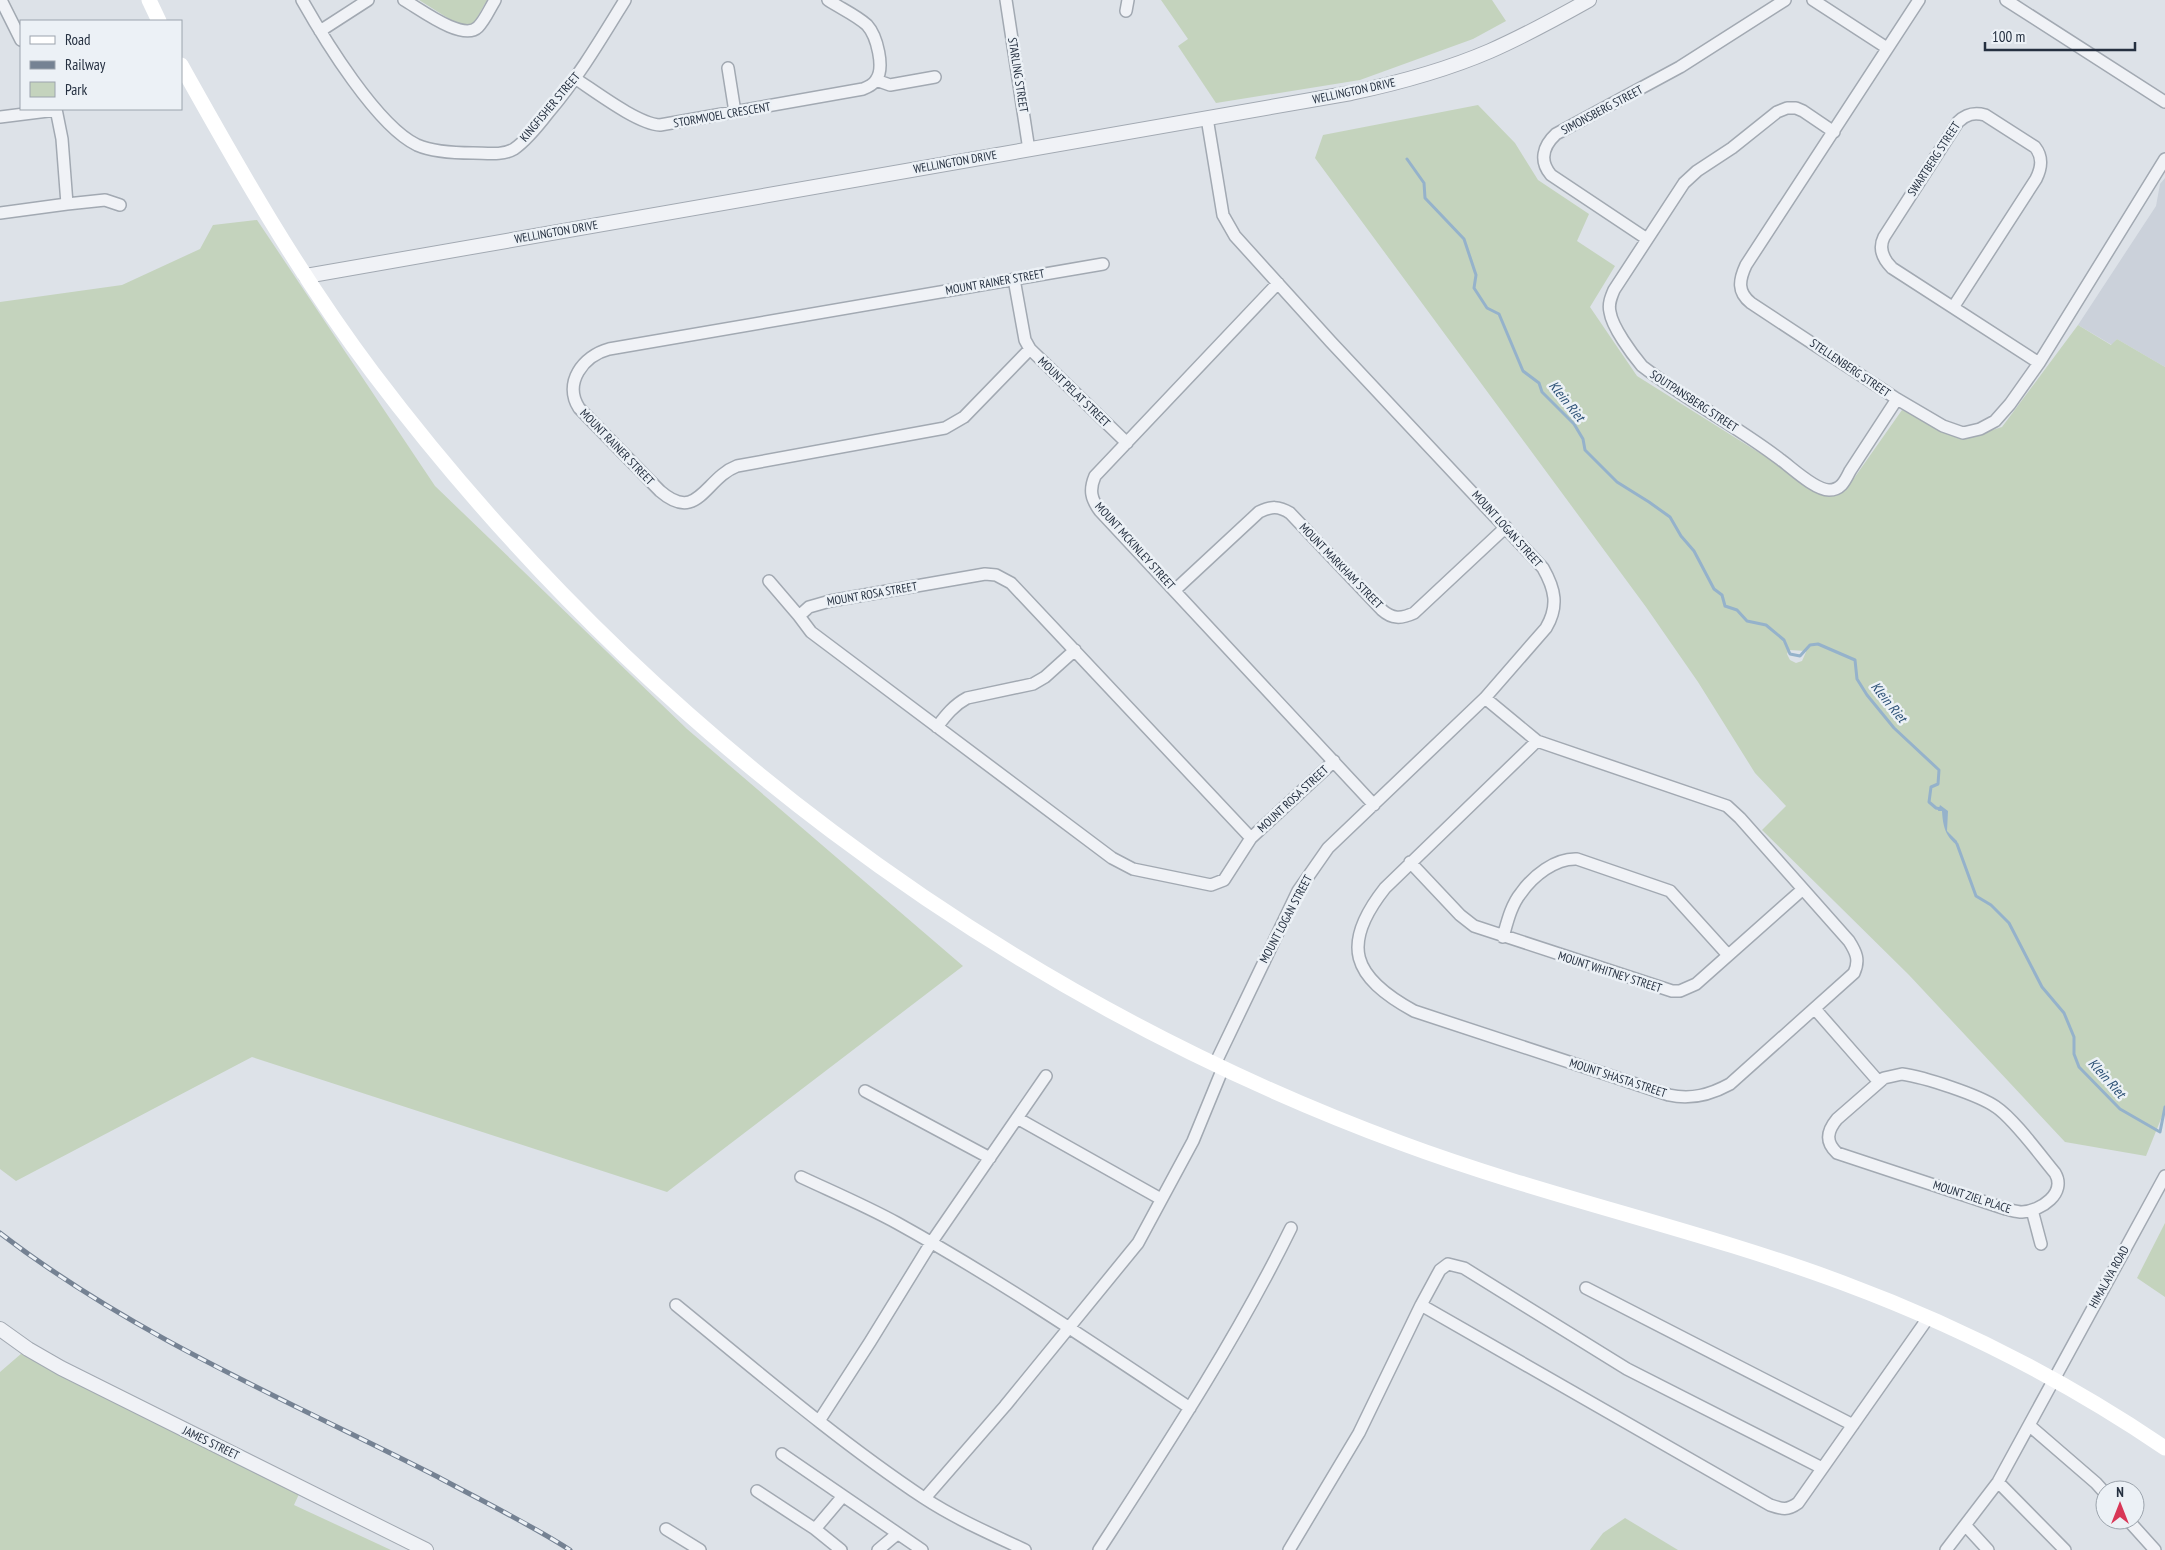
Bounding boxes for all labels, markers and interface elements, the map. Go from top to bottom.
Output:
legend [20,20,182,110]
scale bar [1985,20,2135,52]
text: 100 m [1992,27,2025,46]
text: Road [65,30,91,49]
street label: STARLING STREET [1005,36,1032,114]
text: Railway [65,55,106,74]
street label: KINGFISHER STREET [516,69,583,144]
street label: WELLINGTON DRIVE [1311,74,1397,107]
text: Park [65,80,87,99]
street label: SIMONSBERG STREET [1558,81,1646,137]
street label: STORMVOEL CRESCENT [672,98,772,130]
street label: SWARTBERG STREET [1904,118,1964,199]
street label: WELLINGTON DRIVE [912,147,998,176]
street label: WELLINGTON DRIVE [513,217,599,246]
street label: MOUNT RAINER STREET [944,265,1046,298]
street label: STELLENBERG STREET [1807,335,1894,400]
street label: MOUNT PELAT STREET [1035,353,1114,430]
street label: SOUTPANSBERG STREET [1647,367,1742,435]
water label: Klein Riet [1545,377,1590,427]
street label: MOUNT RAINER STREET [577,405,658,488]
street label: MOUNT LOGAN STREET [1469,487,1546,571]
street label: MOUNT MCKINLEY STREET [1092,499,1179,593]
street label: MOUNT MARKHAM STREET [1296,520,1387,612]
street label: MOUNT ROSA STREET [826,578,919,609]
water label: Klein Riet [1867,678,1912,728]
street label: MOUNT ROSA STREET [1254,762,1332,835]
street label: MOUNT LOGAN STREET [1256,871,1315,965]
street label: MOUNT WHITNEY STREET [1556,948,1665,996]
water label: Klein Riet [2084,1054,2131,1103]
street label: MOUNT SHASTA STREET [1568,1055,1669,1101]
street label: MOUNT ZIEL PLACE [1931,1177,2013,1216]
street label: HIMALAYA ROAD [2085,1243,2132,1311]
street label: JAMES STREET [180,1422,242,1463]
north arrow [2095,1480,2145,1530]
text: N [2116,1483,2124,1501]

